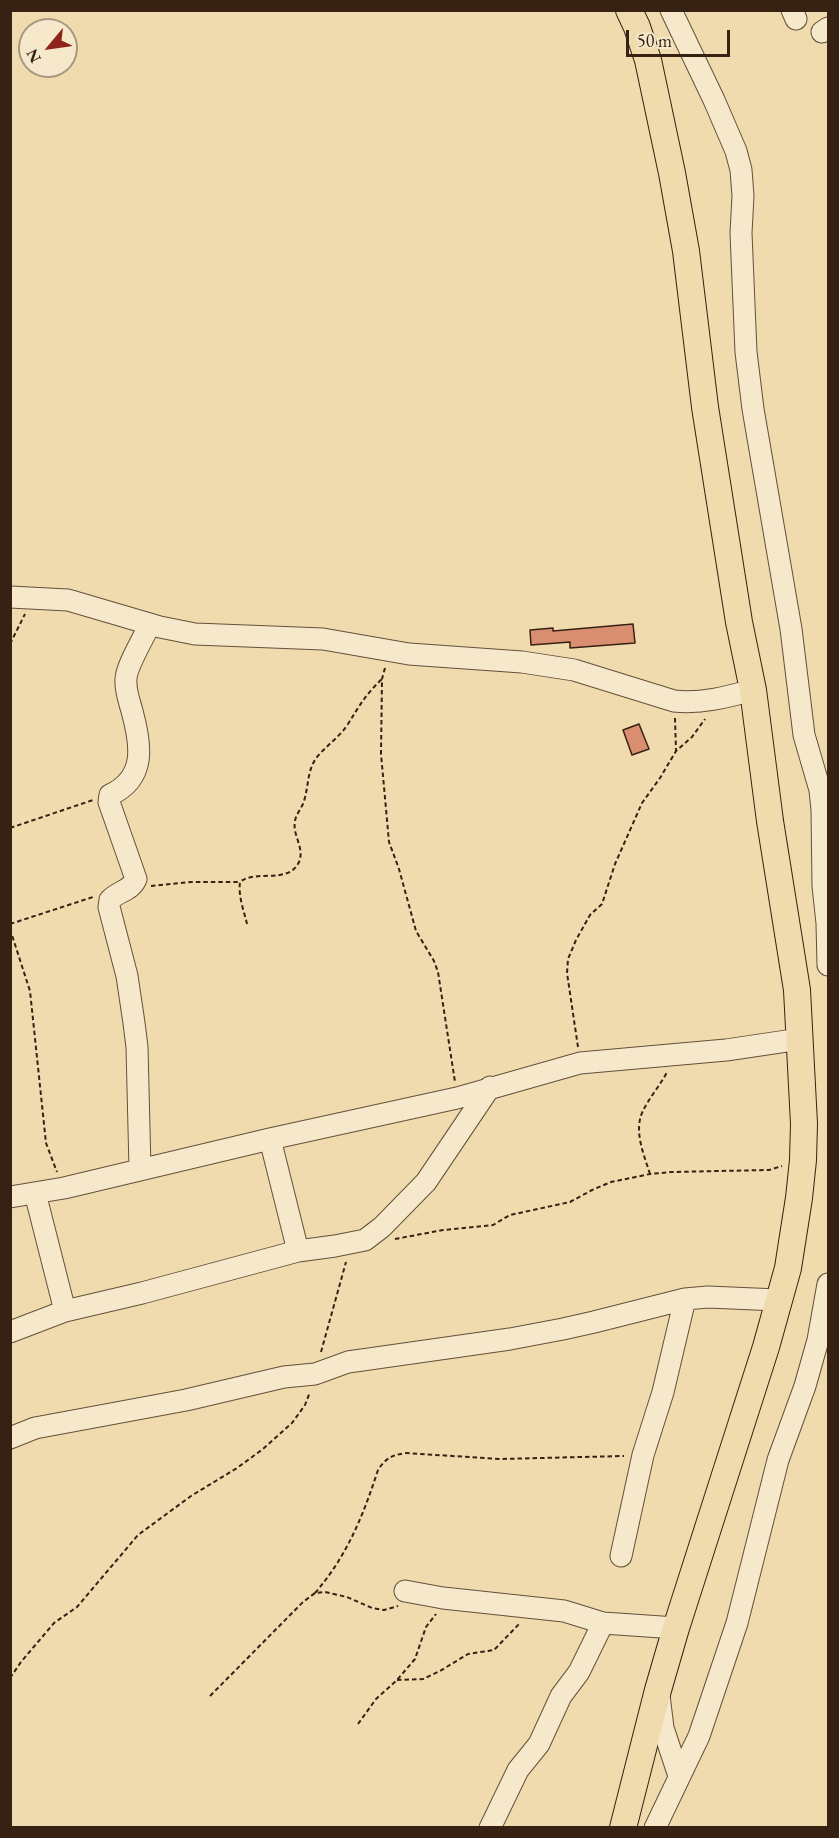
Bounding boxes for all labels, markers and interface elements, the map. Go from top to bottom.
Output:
north arrow [18,18,78,78]
scale bar [629,18,732,56]
text: 50 m [637,29,672,52]
text: N [21,45,46,67]

